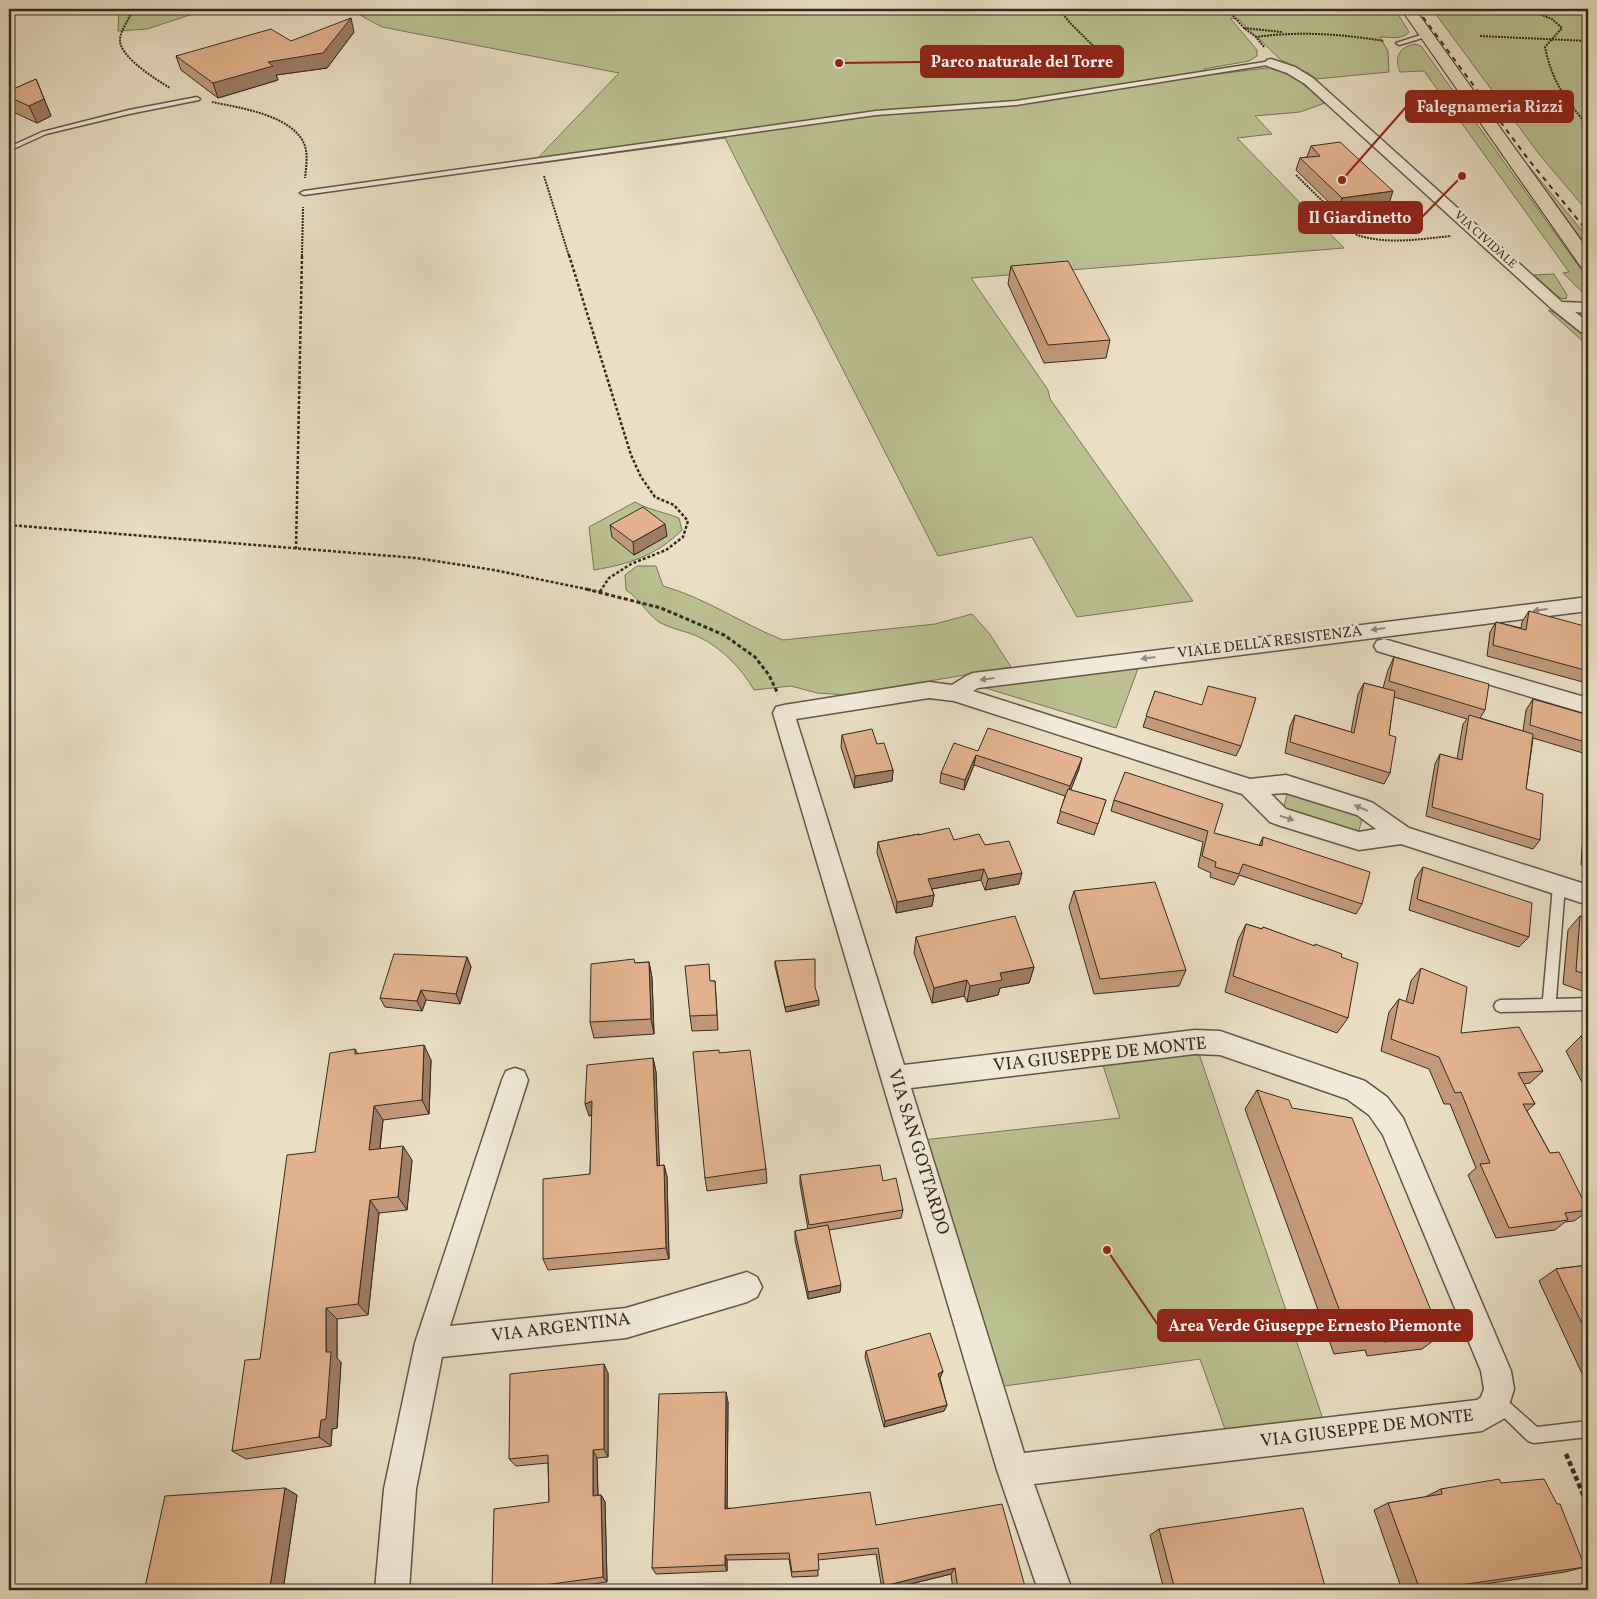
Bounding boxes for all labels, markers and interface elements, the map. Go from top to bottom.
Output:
callout: Parco naturale del Torre [921,46,1123,77]
text: Parco naturale del Torre [931,52,1113,74]
callout: Falegnameria Rizzi [1406,91,1573,122]
text: Falegnameria Rizzi [1417,97,1564,119]
callout: Il Giardinetto [1299,202,1422,233]
text: Il Giardinetto [1308,208,1412,230]
street label: VIA CIVIDALE [1450,208,1520,272]
one-way arrow [1532,606,1548,614]
street label: VIALE DELLA RESISTENZA [1176,621,1364,665]
one-way arrow [1370,625,1386,633]
one-way arrow [1139,654,1155,662]
one-way arrow [978,675,994,683]
one-way arrow [1354,804,1368,812]
one-way arrow [1280,815,1295,823]
street label: VIA GIUSEPPE DE MONTE [992,1031,1208,1079]
street label: VIA SAN GOTTARDO [881,1066,955,1238]
street label: VIA ARGENTINA [490,1307,632,1349]
callout: Area Verde Giuseppe Ernesto Piemonte [1158,1310,1472,1341]
text: Area Verde Giuseppe Ernesto Piemonte [1169,1316,1461,1338]
street label: VIA GIUSEPPE DE MONTE [1259,1404,1475,1454]

